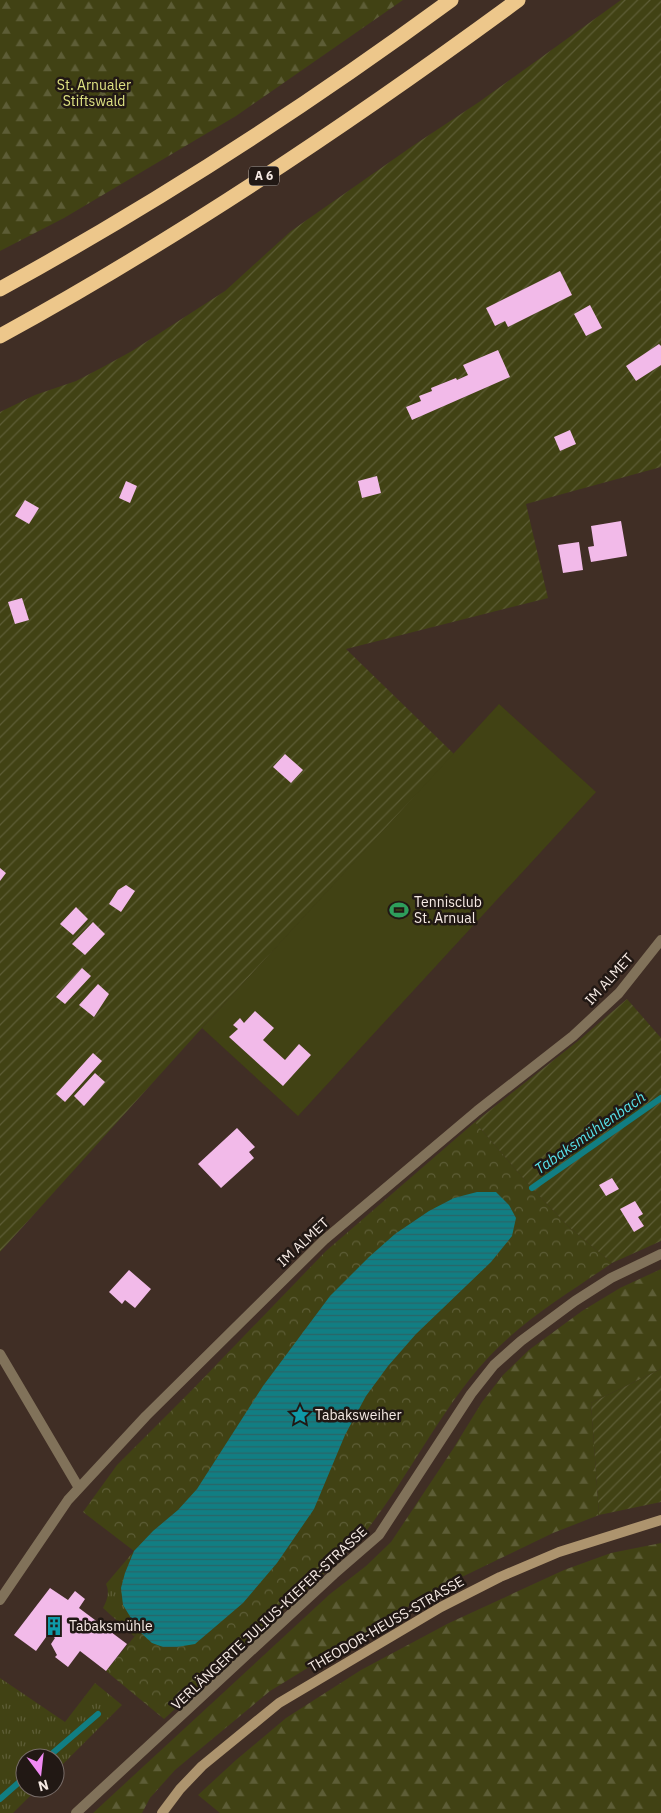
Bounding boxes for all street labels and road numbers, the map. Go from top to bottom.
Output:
road number: A 6 [249,167,279,186]
street label: IM ALMET [581,949,637,1009]
street label: IM ALMET [274,1214,332,1270]
street label: VERLÄNGERTE JULIUS-KIEFER-STRASSE [167,1522,371,1714]
street label: THEODOR-HEUSS-STRASSE [305,1572,467,1676]

